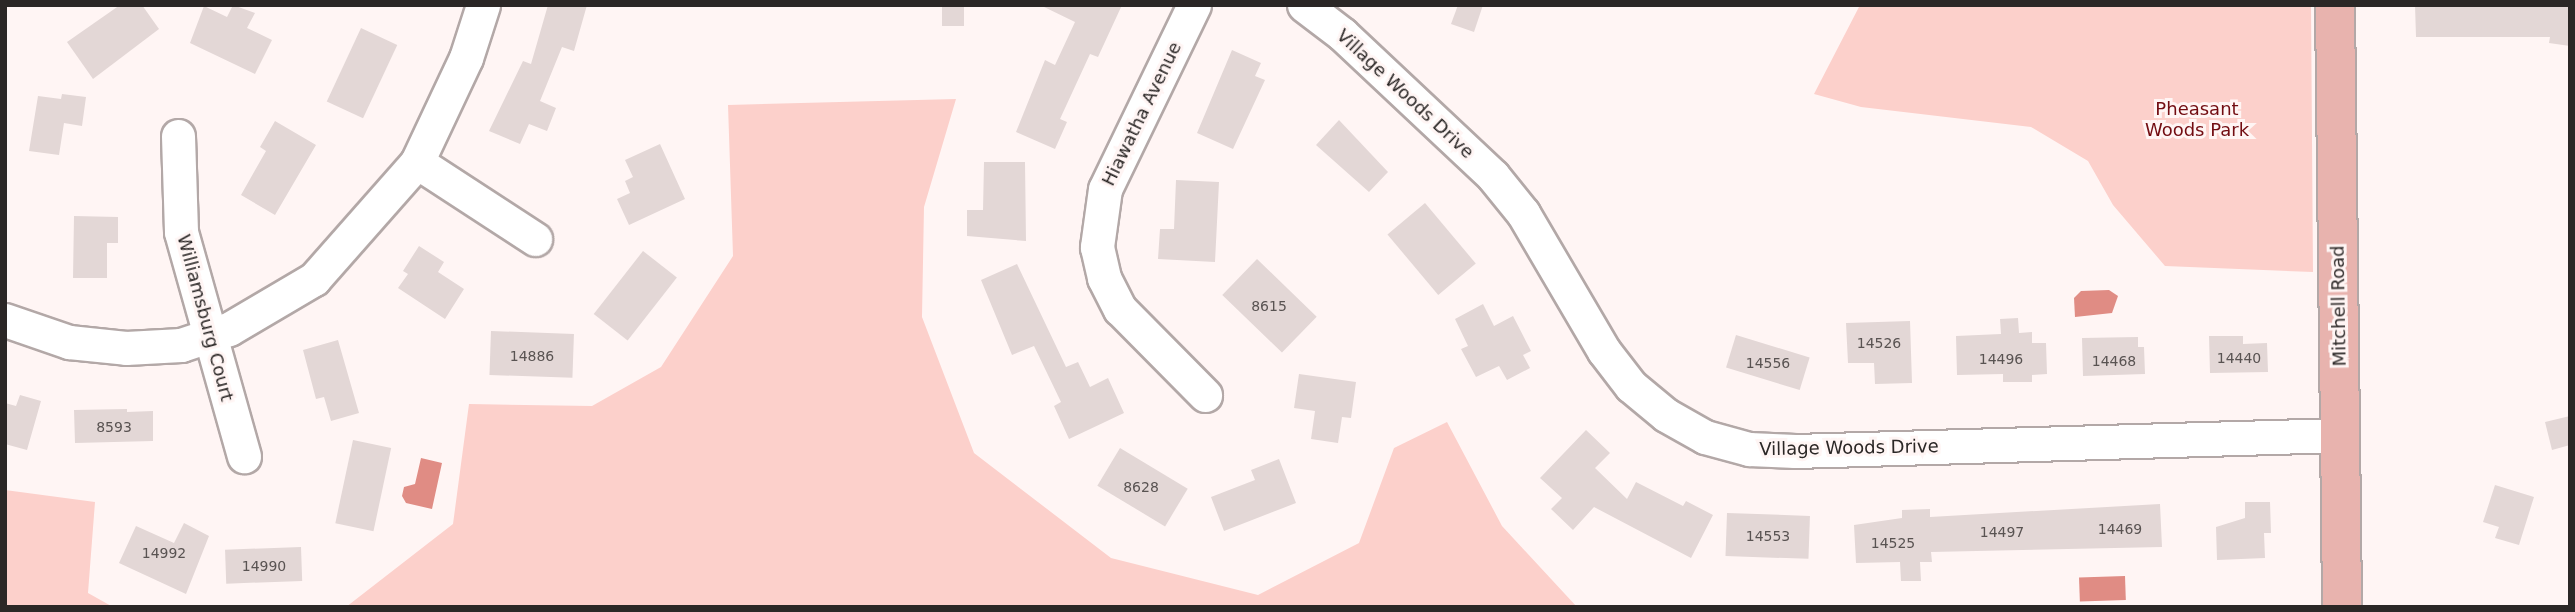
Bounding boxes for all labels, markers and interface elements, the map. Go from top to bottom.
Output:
street label: Village Woods Drive [1332,25,1478,163]
street label: Hiawatha Avenue [1098,39,1186,189]
park label: Pheasant Woods Park [2145,99,2249,142]
street label: Williamsburg Court [172,232,238,404]
street label: Mitchell Road [2327,245,2351,367]
house number: 8615 [1251,298,1287,314]
house number: 14526 [1857,335,1901,351]
house number: 14886 [510,348,554,364]
house number: 14440 [2217,350,2261,366]
house number: 14496 [1979,351,2023,367]
house number: 14468 [2092,353,2136,369]
house number: 14556 [1746,355,1790,371]
house number: 8593 [96,419,132,435]
street label: Village Woods Drive [1759,436,1939,460]
house number: 8628 [1123,479,1159,495]
house number: 14469 [2098,521,2142,537]
house number: 14497 [1980,524,2024,540]
house number: 14553 [1746,528,1790,544]
house number: 14525 [1871,535,1915,551]
house number: 14992 [142,545,186,561]
house number: 14990 [242,558,286,574]

